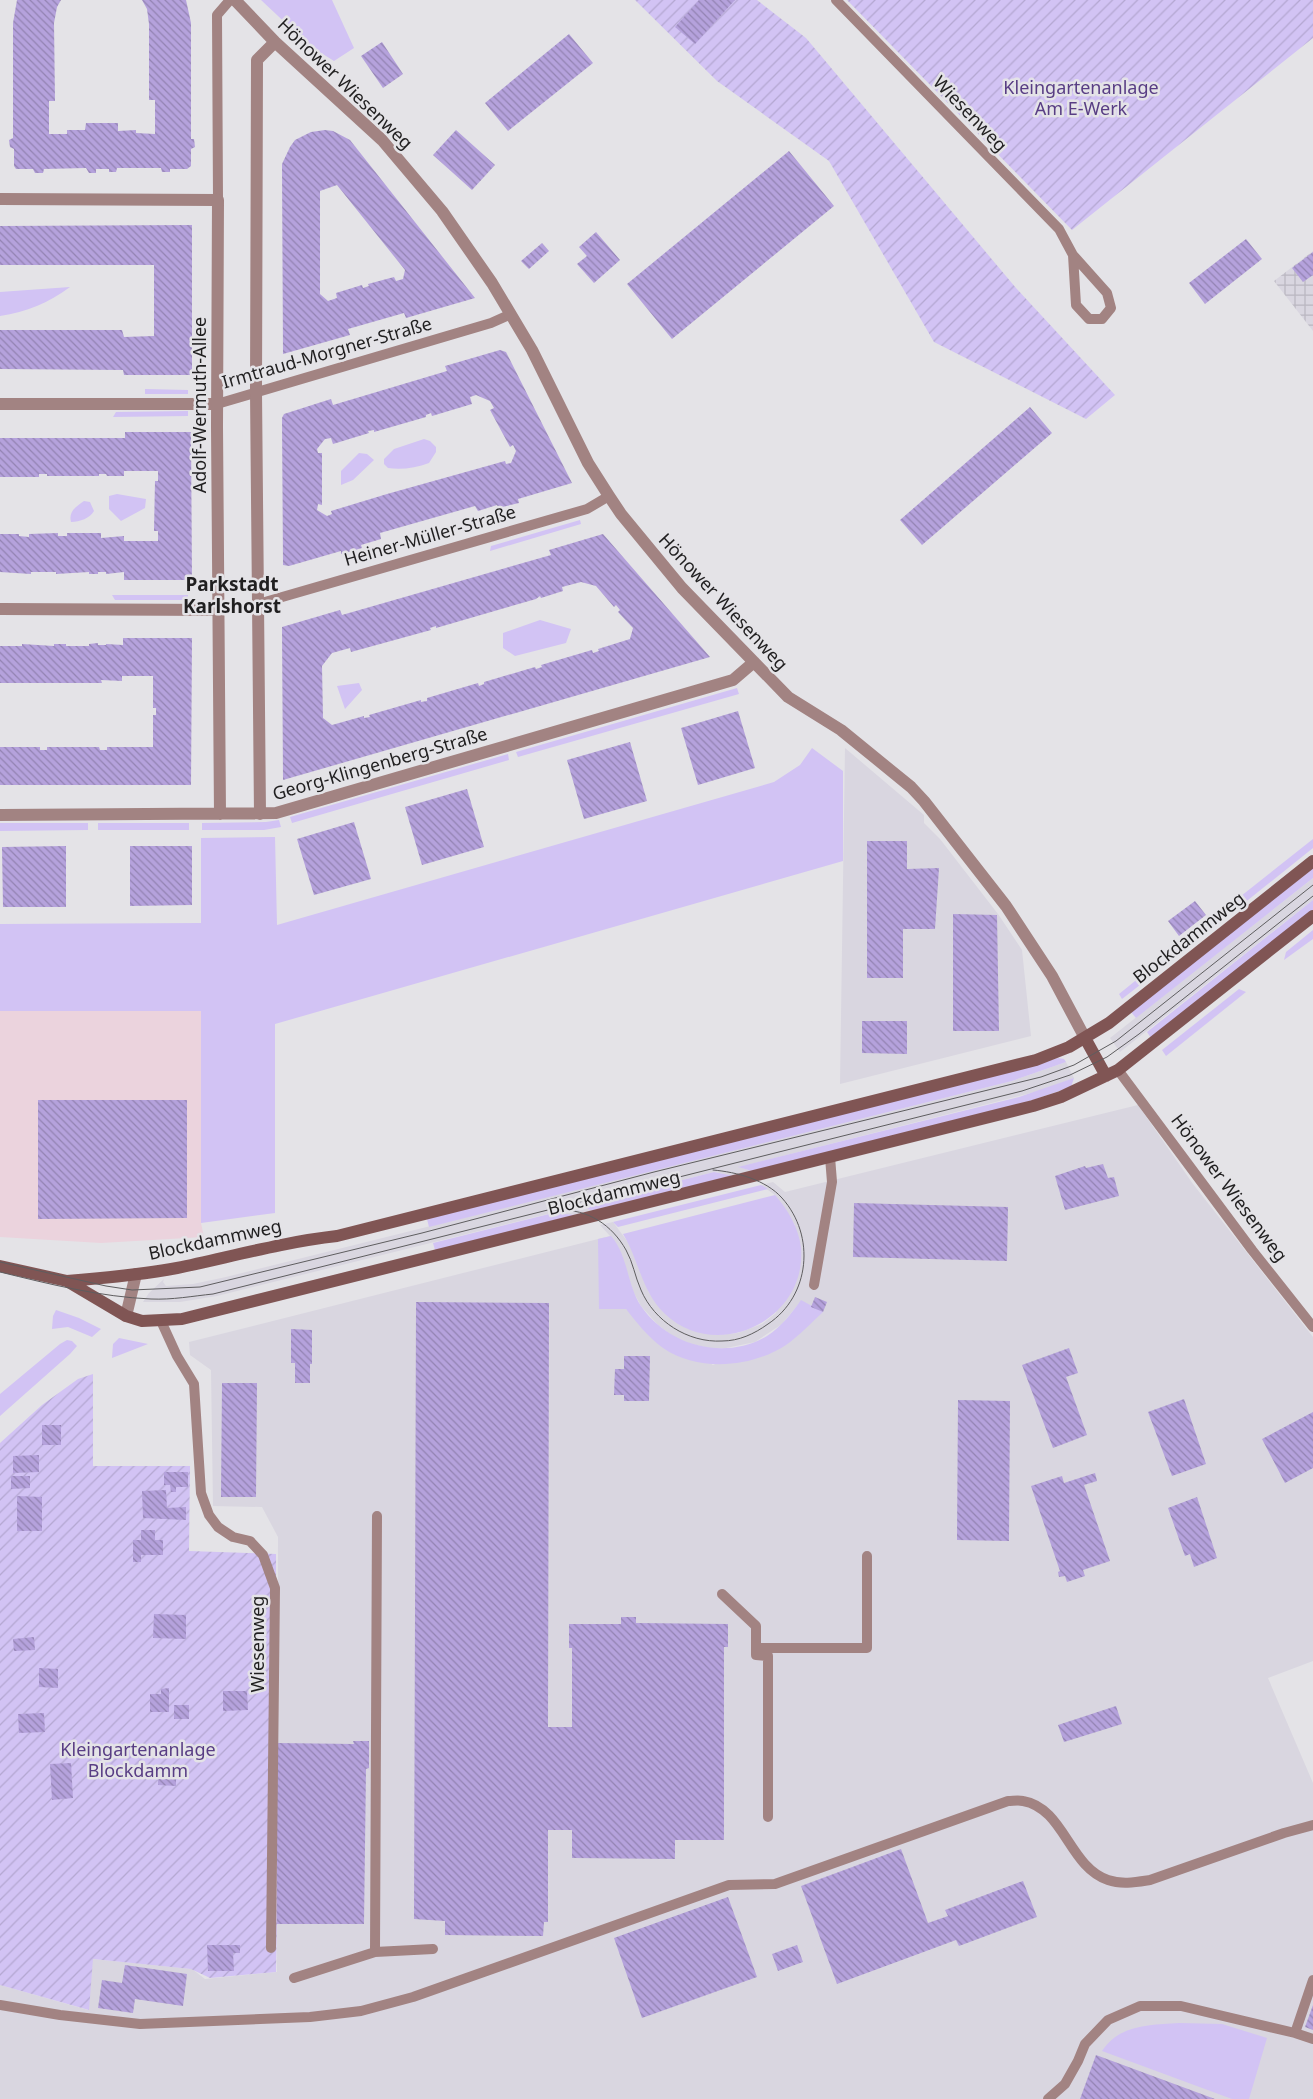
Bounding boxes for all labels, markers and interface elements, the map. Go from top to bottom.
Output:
street label: Hönower Wiesenweg [273,12,418,154]
street label: Wiesenweg [928,70,1013,156]
park label: Kleingartenanlage Am E-Werk [1003,75,1159,120]
street label: Irmtraud-Morgner-Straße [219,311,434,393]
street label: Adolf-Wermuth-Allee [187,317,211,493]
street label: Heiner-Müller-Straße [341,499,519,571]
street label: Hönower Wiesenweg [654,528,794,675]
district label: Parkstadt Karlshorst [183,571,281,619]
street label: Georg-Klingenberg-Straße [269,721,490,805]
street label: Blockdammweg [1128,886,1249,988]
street label: Hönower Wiesenweg [1166,1109,1293,1266]
street label: Blockdammweg [545,1164,682,1220]
street label: Blockdammweg [146,1213,284,1265]
street label: Wiesenweg [245,1596,269,1692]
park label: Kleingartenanlage Blockdamm [60,1737,216,1782]

